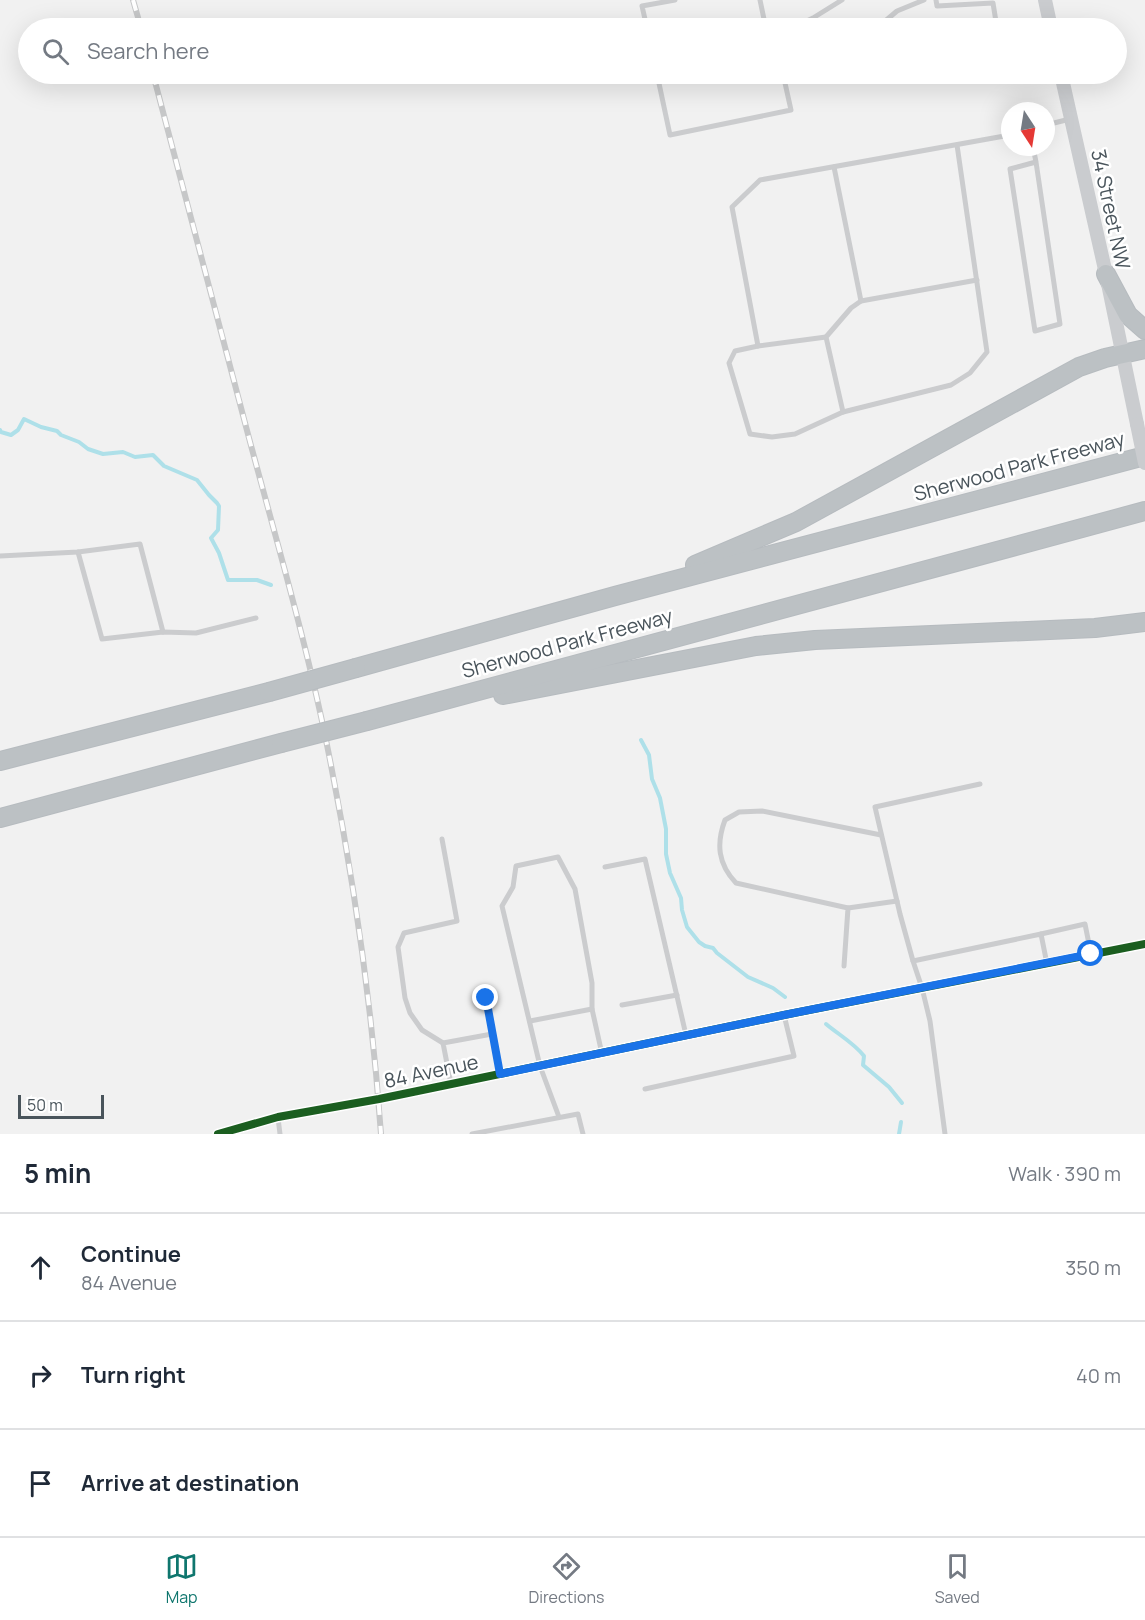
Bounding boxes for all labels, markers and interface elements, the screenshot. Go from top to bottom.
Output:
search box [18,18,1127,84]
icon: search [39,35,72,68]
text: Search here [87,36,209,66]
north arrow [1001,102,1055,156]
street label: 34 Street NW [1085,147,1137,272]
street label: Sherwood Park Freeway [911,425,1128,507]
street label: Sherwood Park Freeway [459,602,676,684]
route start [1077,940,1103,966]
route end [472,984,498,1010]
street label: 84 Avenue [381,1048,481,1094]
scale bar [18,1092,104,1120]
text: 50 m [27,1094,63,1116]
text: 5 min [24,1155,91,1191]
text: Walk · 390 m [1008,1160,1121,1187]
text: Continue [81,1239,181,1269]
icon: ahead [24,1251,57,1284]
text: 350 m [1065,1254,1121,1281]
text: 84 Avenue [81,1269,177,1296]
icon: right [24,1359,57,1392]
text: Turn right [81,1360,186,1390]
text: 40 m [1076,1362,1121,1389]
icon: arrive [24,1467,57,1500]
text: Arrive at destination [81,1468,299,1498]
tab: Map [165,1550,198,1608]
tab: Directions [529,1550,604,1608]
tab: Saved [935,1550,980,1608]

